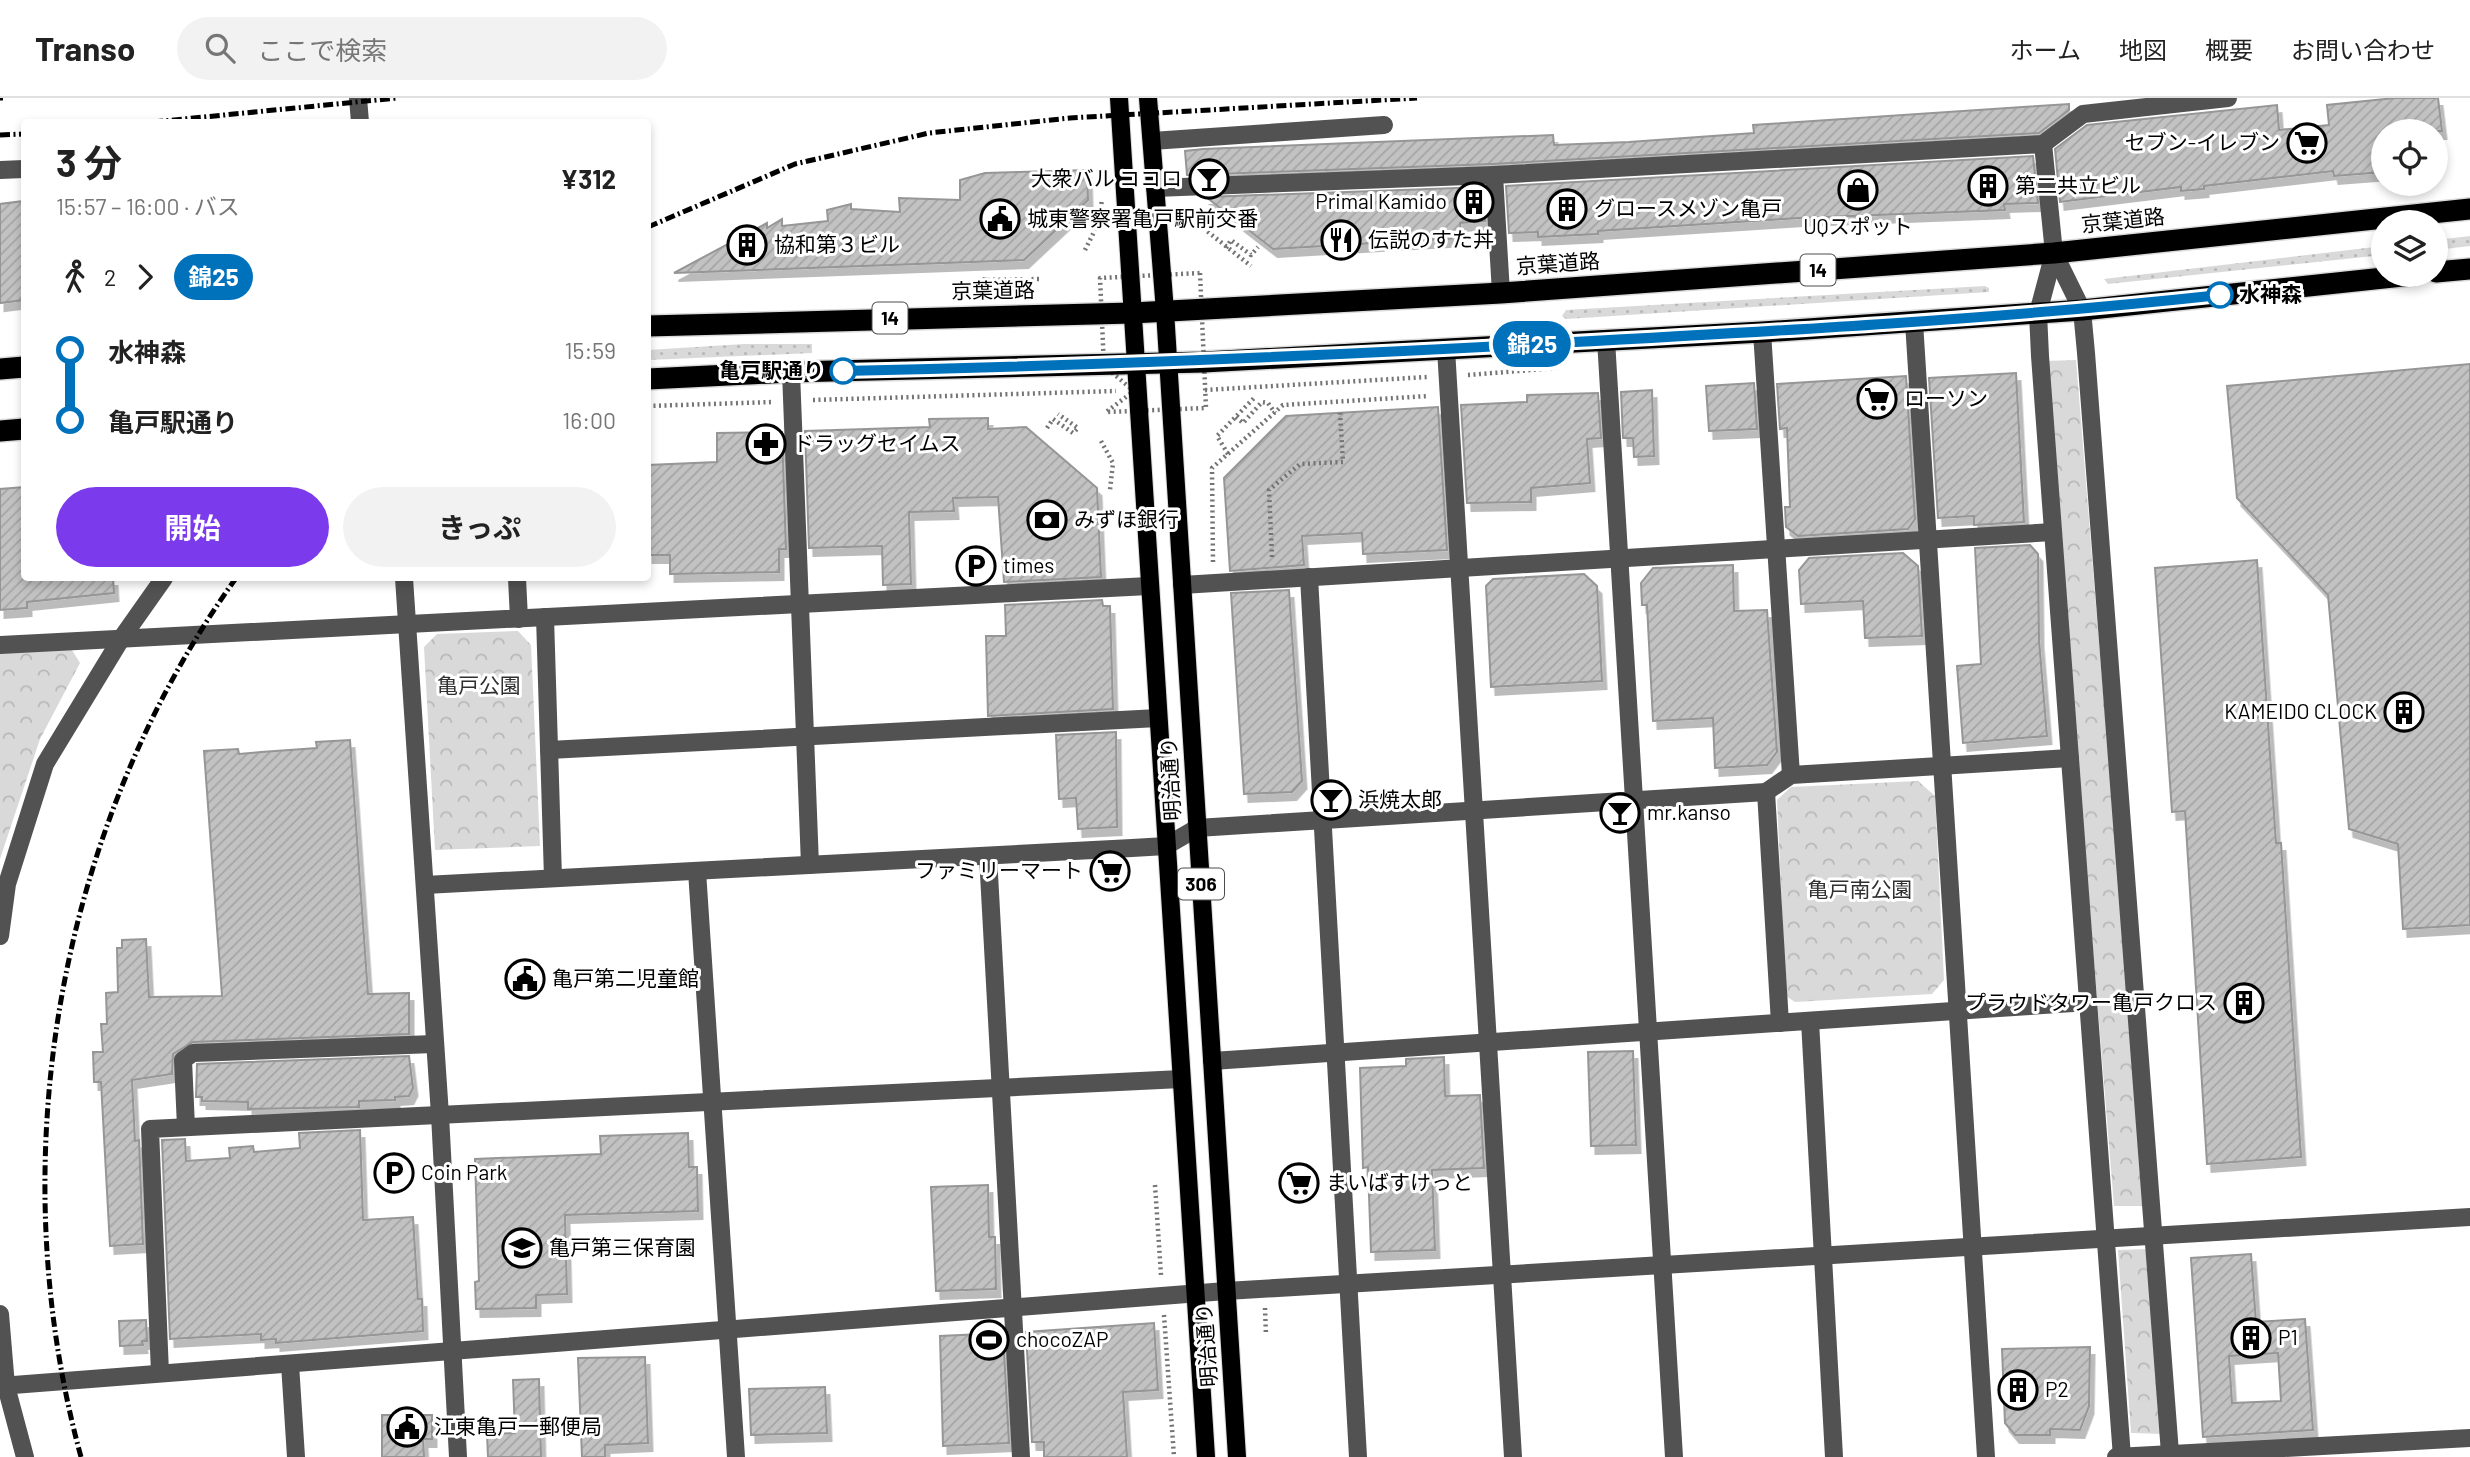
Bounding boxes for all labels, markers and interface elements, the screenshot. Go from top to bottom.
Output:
search box [177,17,667,80]
text: Transo [35,28,135,68]
icon: search [201,29,239,67]
text: ここで検索 [257,34,387,65]
text: ホーム [2010,35,2081,64]
text: 地図 [2119,35,2167,64]
text: 概要 [2205,35,2253,64]
text: お問い合わせ [2291,35,2435,64]
map controls [2371,119,2448,287]
button: locate [2371,119,2448,196]
supermarket icon: セブン-イレブン [2286,122,2328,164]
place label: セブン-イレブン [2125,129,2280,154]
text: 3 分 [56,139,122,185]
bar icon: 大衆バル ココロ [1188,158,1230,200]
text: ¥312 [560,163,616,194]
place label: 大衆バル ココロ [1031,165,1182,190]
building icon: 第二共立ビル [1967,165,2009,207]
shop icon: UQスポット [1837,169,1879,211]
place label: 第二共立ビル [2015,172,2141,197]
building icon: Primal Kamido [1453,181,1495,223]
place label: Primal Kamido [1315,188,1447,213]
building icon: グロースメゾン亀戸 [1546,188,1588,230]
text: 15:57 – 16:00 · バス [56,192,240,220]
place label: グロースメゾン亀戸 [1594,195,1782,220]
public building icon: 城東警察署亀戸駅前交番 [979,198,1021,240]
street label: 京葉道路 [2080,203,2166,236]
place label: 城東警察署亀戸駅前交番 [1027,205,1258,230]
button: layers [2371,210,2448,287]
place label: UQスポット [1803,213,1913,238]
restaurant icon: 伝説のすた丼 [1320,219,1362,261]
building icon: 協和第３ビル [726,224,768,266]
place label: 伝説のすた丼 [1368,226,1494,251]
place label: 協和第３ビル [774,231,900,256]
street label: 京葉道路 [1515,247,1601,278]
road number: 14 [1800,254,1836,286]
icon: walk [56,258,94,296]
icon: forward [126,258,164,296]
text: 錦25 [188,262,239,291]
text: 2 [104,263,116,291]
street label: 京葉道路 [951,276,1035,303]
place label: 水神森 [2239,281,2302,306]
marker: 水神森 [2207,282,2233,308]
road number: 14 [872,302,908,333]
line badge: 錦25 [1492,321,1572,367]
text: 錦25 [1507,329,1557,358]
text: 水神森 [108,336,186,367]
text: 15:59 [565,336,616,364]
place label: 亀戸駅通り [719,357,824,382]
marker: 亀戸駅通り [830,358,856,384]
supermarket icon: ローソン [1856,378,1898,420]
place label: ローソン [1904,385,1988,410]
text: 亀戸駅通り [108,406,238,437]
text: 16:00 [562,406,616,434]
pharmacy icon: ドラッグセイムス [745,423,787,465]
place label: ドラッグセイムス [793,430,961,455]
button: 開始 [56,487,329,567]
button: きっぷ [343,487,616,567]
bank icon: みずほ銀行 [1026,499,1068,541]
place label: みずほ銀行 [1074,506,1179,531]
parking icon: times [955,545,997,587]
place label: times [1003,552,1054,577]
park label: 亀戸公園 [437,672,521,697]
building icon: KAMEIDO CLOCK [2383,691,2425,733]
place label: KAMEIDO CLOCK [2224,698,2377,723]
street label: 明治通り [1155,736,1184,822]
bar icon: 浜焼太郎 [1310,779,1352,821]
place label: 浜焼太郎 [1358,786,1442,811]
bar icon: mr.kanso [1599,792,1641,834]
place label: mr.kanso [1647,799,1731,824]
supermarket icon: ファミリーマート [1089,850,1131,892]
place label: ファミリーマート [915,857,1083,882]
road number: 306 [1178,869,1224,900]
park label: 亀戸南公園 [1808,876,1913,901]
public building icon: 亀戸第二児童館 [504,958,546,1000]
place label: 亀戸第二児童館 [552,965,699,990]
building icon: プラウドタワー亀戸クロス [2223,982,2265,1024]
place label: プラウドタワー亀戸クロス [1965,989,2217,1014]
parking icon: Coin Park [373,1152,415,1194]
place label: Coin Park [421,1159,507,1184]
supermarket icon: まいばすけっと [1278,1162,1320,1204]
place label: まいばすけっと [1326,1169,1473,1194]
school or university icon: 亀戸第三保育園 [501,1227,543,1269]
place label: 亀戸第三保育園 [549,1234,696,1259]
street label: 明治通り [1190,1302,1221,1388]
building icon: P1 [2230,1317,2272,1359]
sports icon: chocoZAP [968,1319,1010,1361]
place label: P1 [2278,1324,2298,1349]
place label: chocoZAP [1016,1326,1109,1351]
building icon: P2 [1997,1369,2039,1411]
place label: P2 [2045,1376,2069,1401]
public building icon: 江東亀戸一郵便局 [386,1406,428,1448]
place label: 江東亀戸一郵便局 [434,1413,602,1438]

